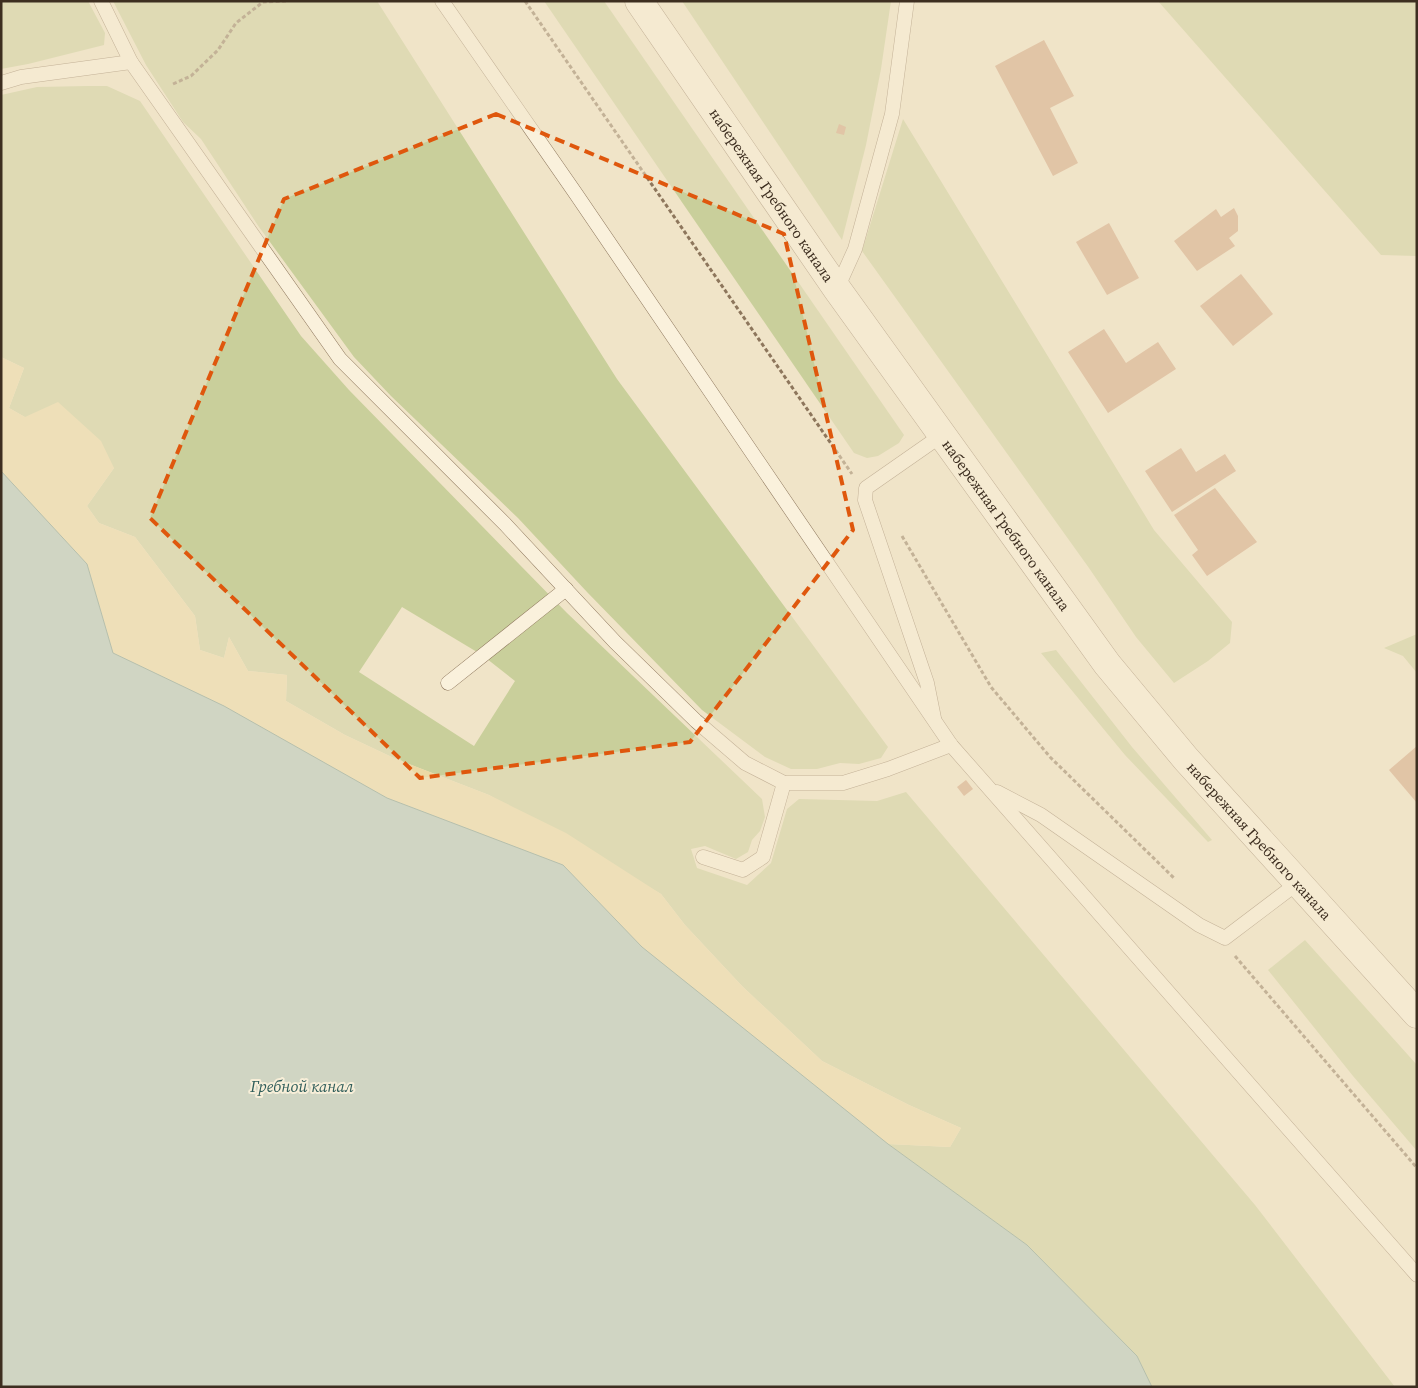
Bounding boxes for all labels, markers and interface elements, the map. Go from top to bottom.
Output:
street label: набережная Гребного канала [705,104,840,286]
street label: набережная Гребного канала [938,435,1076,615]
street label: набережная Гребного канала [1183,757,1337,924]
water label: Гребной канал [249,1075,354,1097]

